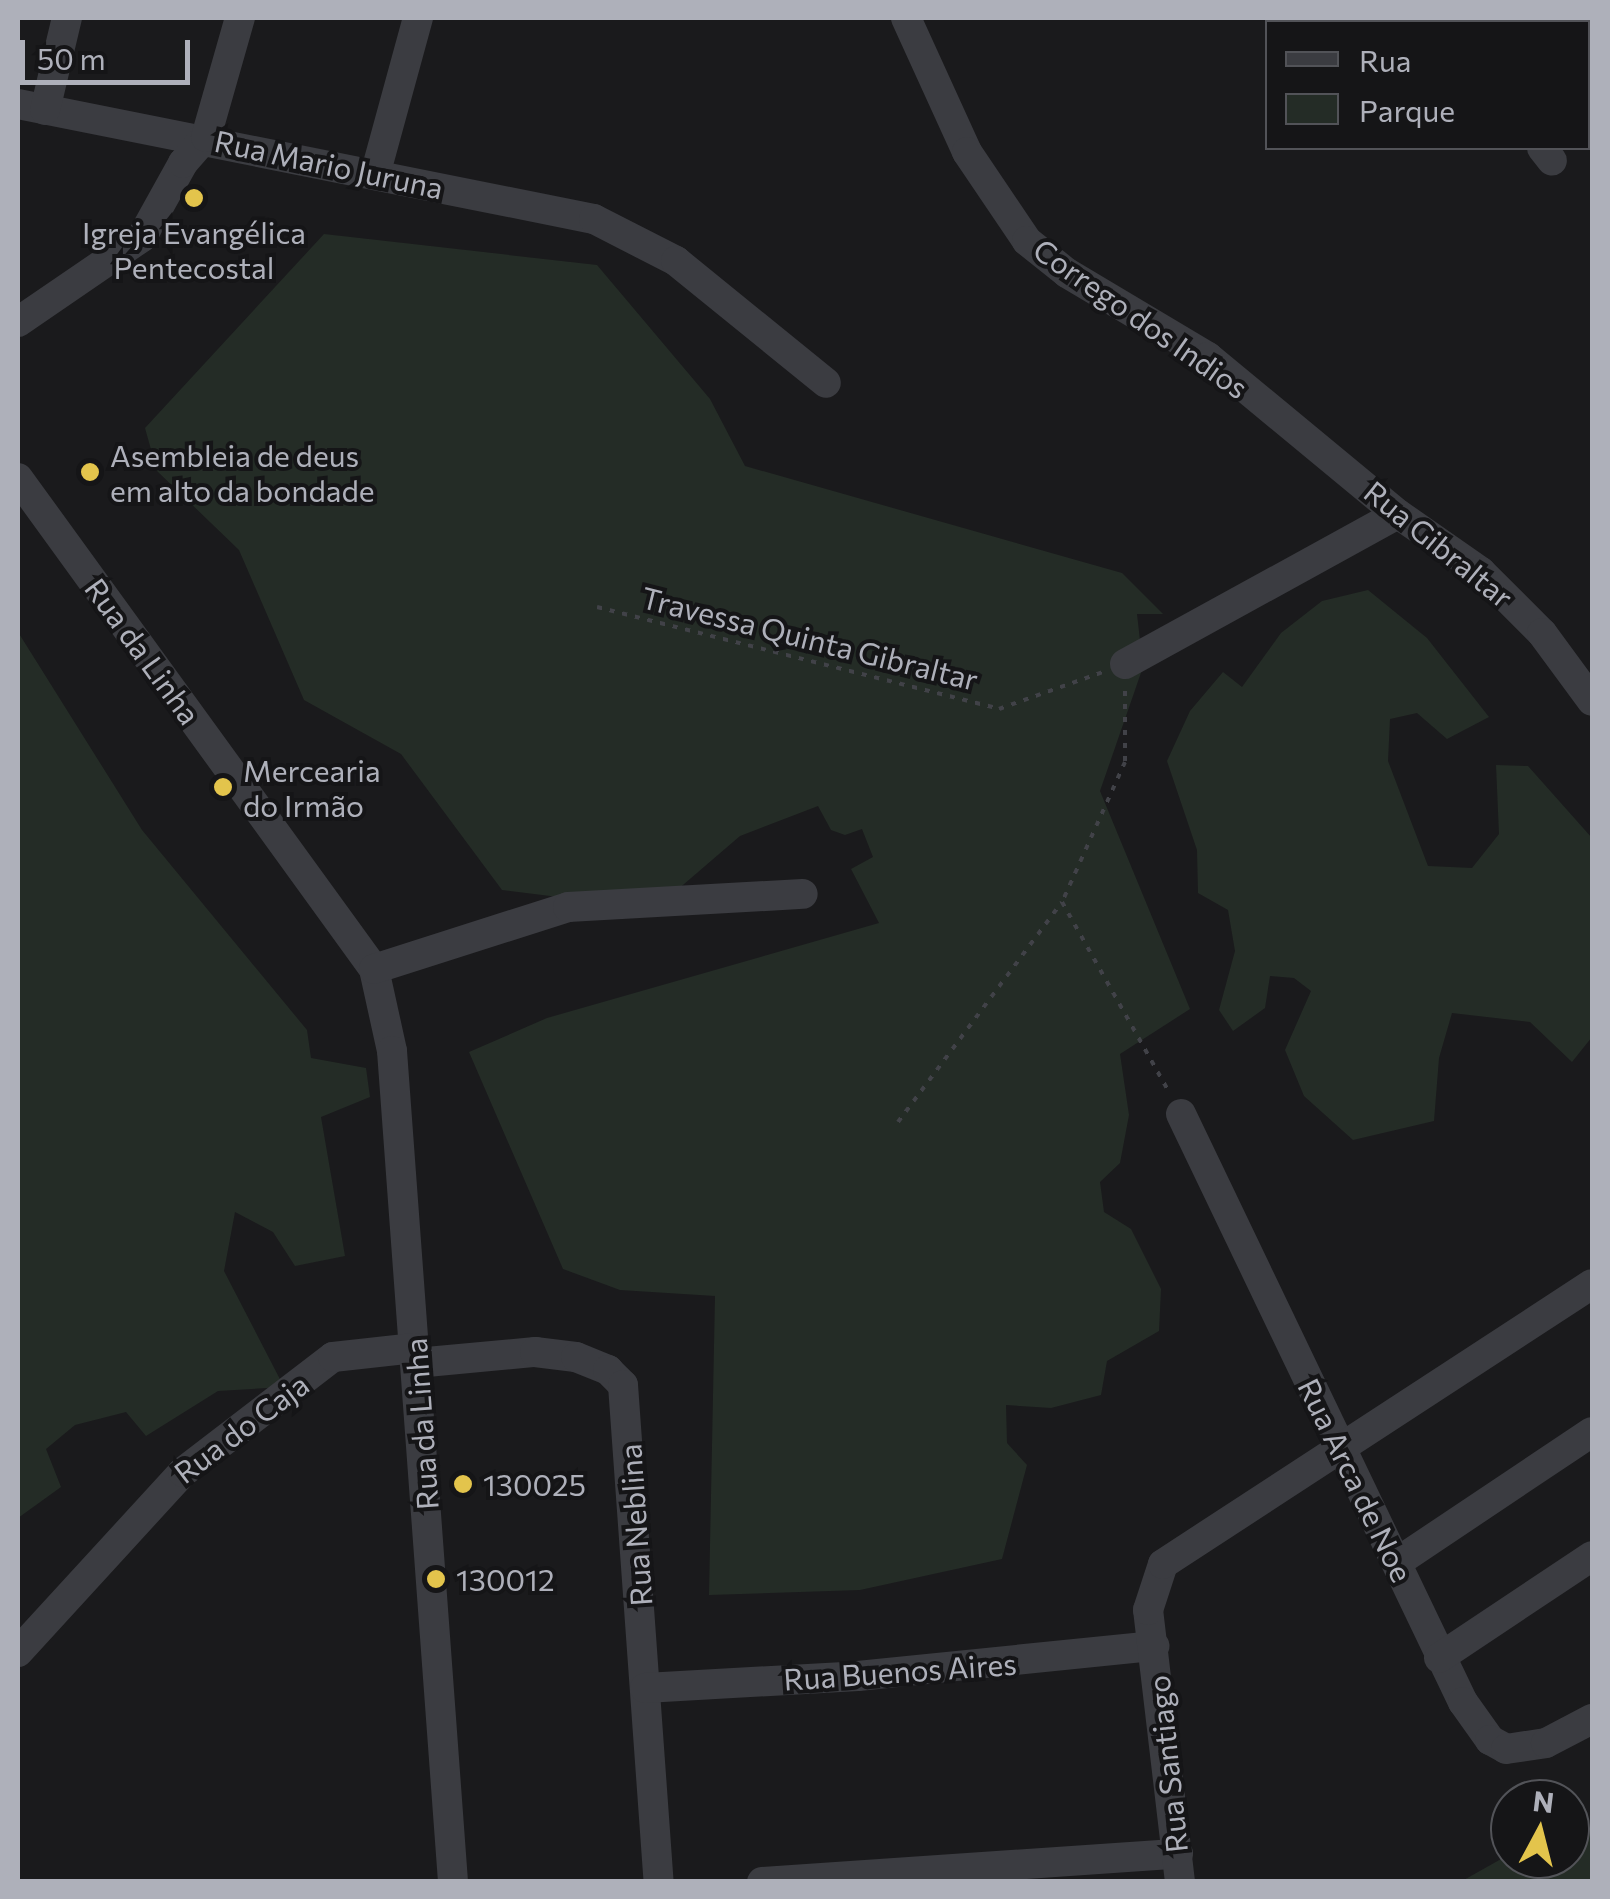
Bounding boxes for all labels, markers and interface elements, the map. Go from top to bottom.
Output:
scale bar [25,20,195,82]
legend [1265,20,1590,150]
text: 50 m [37,39,106,76]
text: Rua [1359,41,1411,78]
text: Parque [1359,91,1455,128]
street label: Rua Mario Juruna [211,122,447,206]
marker: Igreja Evangélica Pentecostal [183,187,205,209]
place label: Igreja Evangélica Pentecostal [82,214,306,284]
street label: Corrego dos Indios [1027,231,1255,405]
place label: Asembleia de deus em alto da bondade [110,437,375,508]
marker: Asembleia de deus em alto da bondade [79,461,101,483]
street label: Rua Gibraltar [1358,473,1520,615]
street label: Rua da Linha [78,571,208,731]
street label: Travessa Quinta Gibraltar [638,579,982,697]
place label: Mercearia do Irmão [243,752,381,822]
marker: Mercearia do Irmão [212,776,234,798]
street label: Rua da Linha [397,1337,445,1511]
street label: Rua do Caja [167,1366,315,1490]
street label: Rua Arca de Noe [1291,1372,1421,1588]
street label: Rua Neblina [611,1443,659,1607]
place label: 130025 [483,1466,586,1502]
marker: 130025 [452,1473,474,1495]
place label: 130012 [456,1561,555,1597]
marker: 130012 [425,1568,447,1590]
street label: Rua Buenos Aires [782,1645,1018,1697]
street label: Rua Santiago [1140,1674,1194,1854]
north arrow [1490,1779,1590,1879]
text: N [1531,1783,1556,1819]

